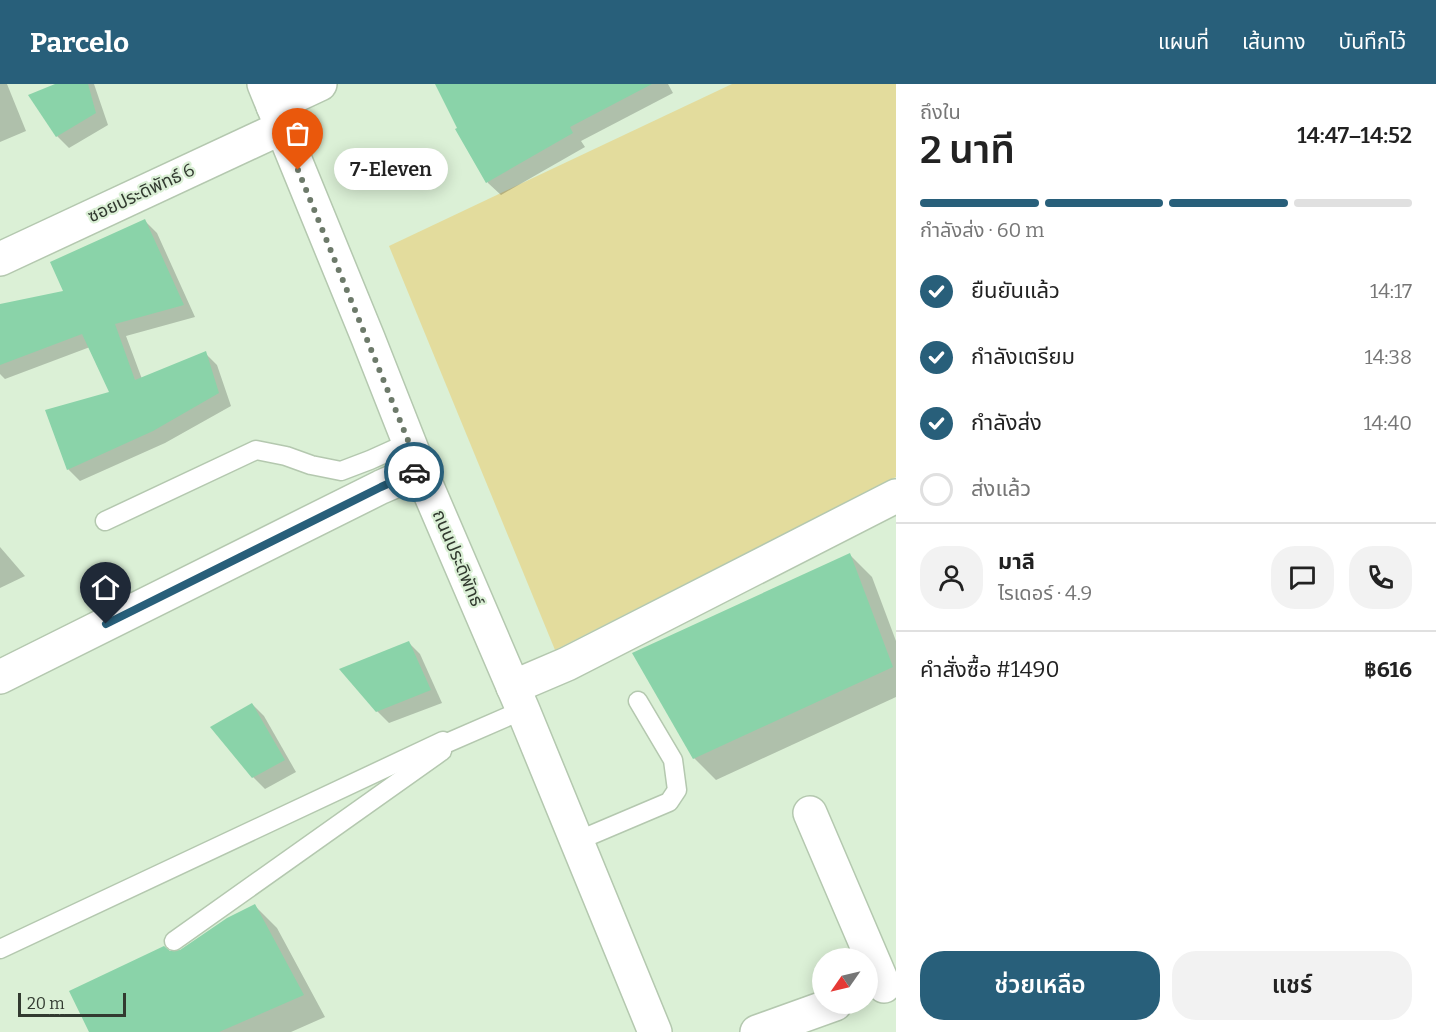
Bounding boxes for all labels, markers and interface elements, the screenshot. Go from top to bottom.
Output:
text: Parcelo [30,26,129,59]
text: แผนที่ [1158,29,1209,55]
text: เส้นทาง [1242,29,1306,55]
text: บันทึกไว้ [1339,29,1406,55]
text: ถึงใน [920,100,961,124]
pin [272,108,323,170]
icon: bag [281,117,314,150]
text: 14:47–14:52 [1297,122,1412,149]
text: 2 นาที [920,127,1015,173]
callout: 7-Eleven [334,149,448,191]
text: 7-Eleven [350,157,432,181]
street label: ซอยประดิพัทธ์ 6 [84,159,198,227]
text: กำลังส่ง · 60 m [920,218,1044,242]
icon: check [920,275,953,308]
text: ยืนยันแล้ว [971,277,1060,304]
text: 14:17 [1370,279,1412,303]
icon: check [920,341,953,374]
text: กำลังเตรียม [971,343,1075,370]
text: 14:38 [1365,345,1412,369]
icon: check [920,407,953,440]
text: กำลังส่ง [971,409,1042,436]
text: 14:40 [1363,411,1412,435]
courier [384,442,444,502]
icon: car [398,456,431,489]
text: ส่งแล้ว [971,475,1031,502]
street label: ถนนประดิพัทธ์ [428,506,488,610]
button: person [920,546,983,609]
button: chat [1271,546,1334,609]
button: phone [1349,546,1412,609]
text: มาลี [998,548,1035,575]
pin [80,562,131,624]
icon: home [89,571,122,604]
text: ไรเดอร์ · 4.9 [998,581,1092,605]
text: คำสั่งซื้อ #1490 [920,656,1060,683]
text: ฿616 [1364,656,1412,683]
north arrow [812,948,878,1014]
map controls [812,948,878,1014]
button: ช่วยเหลือ [920,951,1160,1020]
button: แชร์ [1172,951,1412,1020]
scale bar [18,990,126,1018]
text: 20 m [27,994,64,1013]

